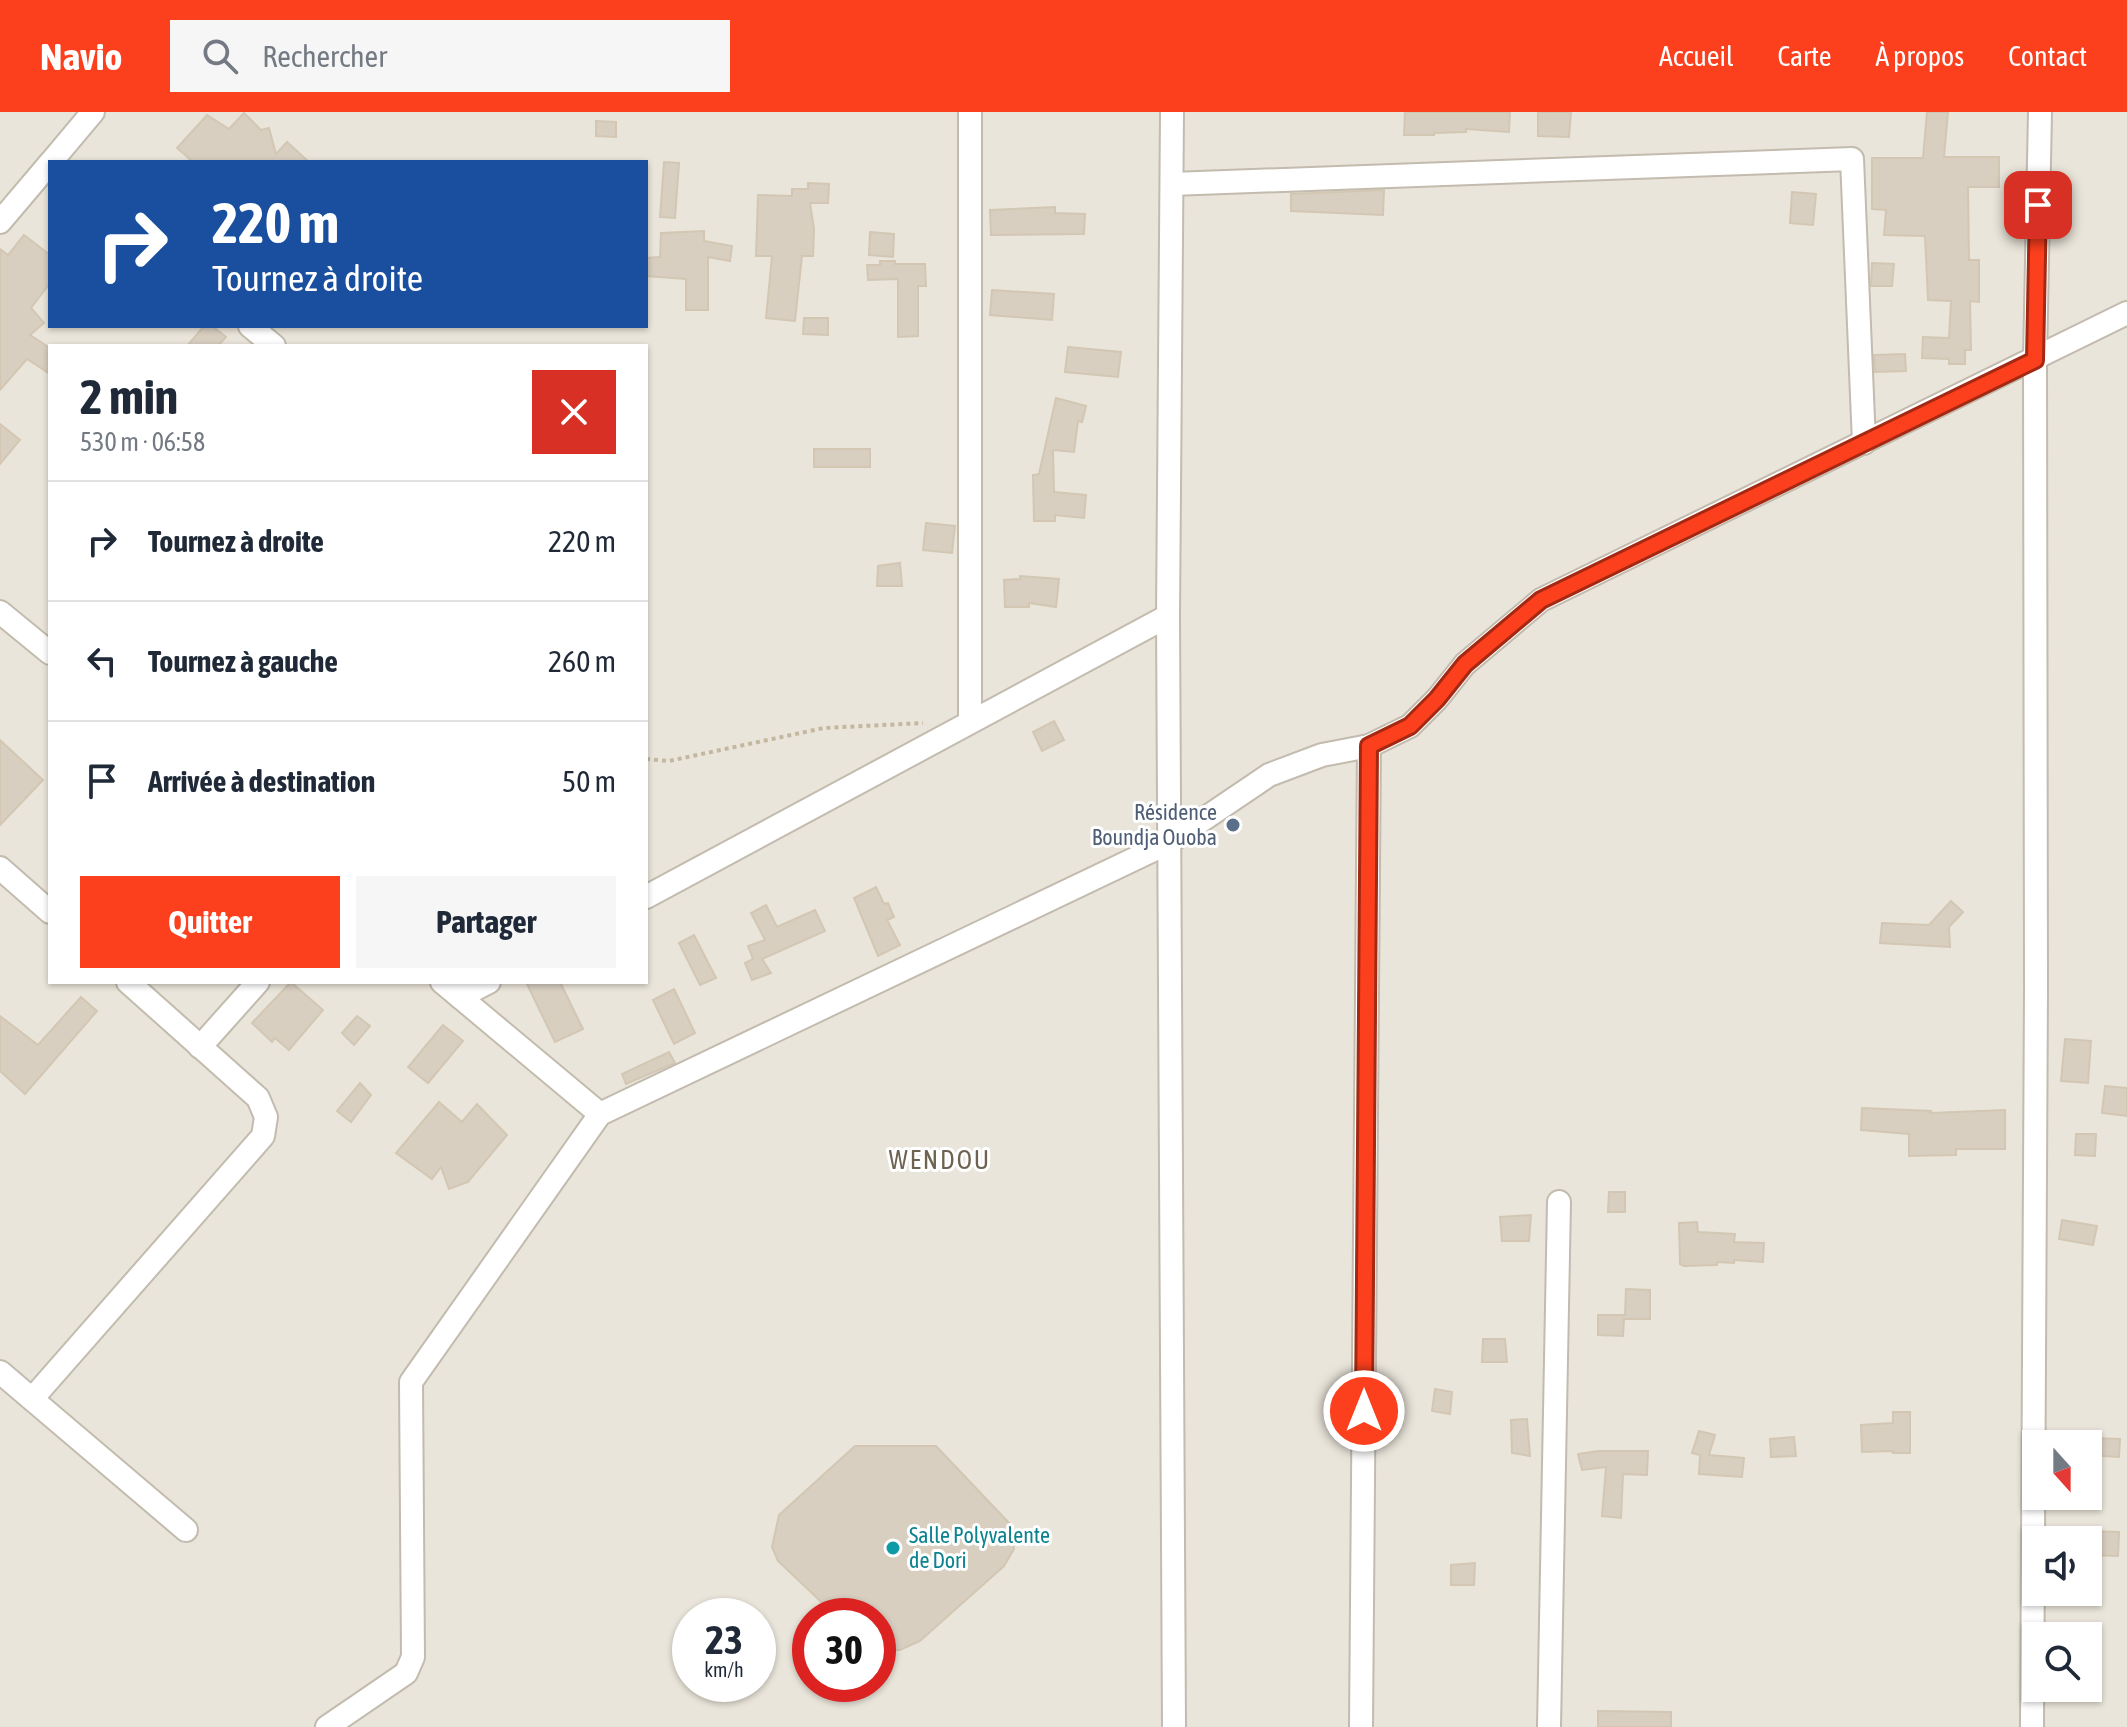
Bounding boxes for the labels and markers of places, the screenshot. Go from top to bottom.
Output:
pin [2004,171,2072,239]
place label: Résidence Boundja Ouoba [1092,799,1217,850]
marker: Résidence Boundja Ouoba [1224,816,1242,834]
place label: Salle Polyvalente de Dori [909,1522,1050,1573]
marker: Salle Polyvalente de Dori [884,1539,902,1557]

